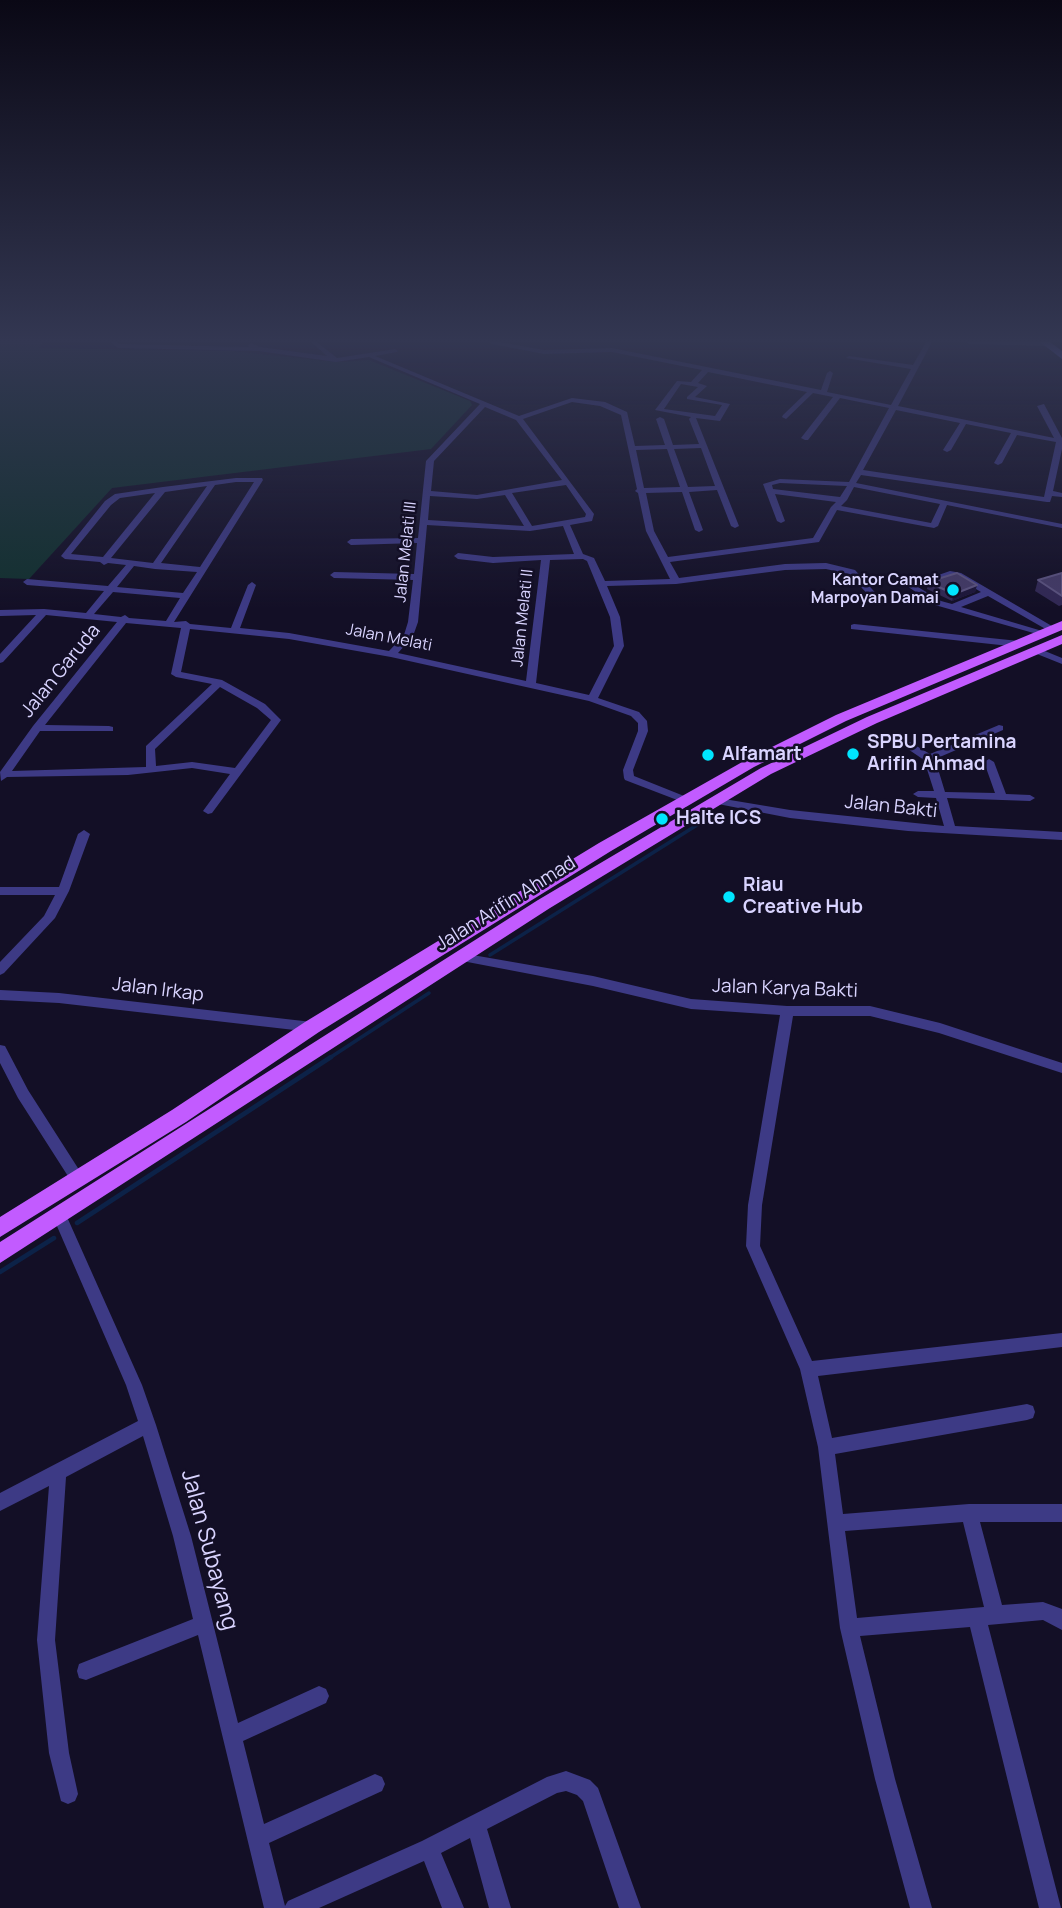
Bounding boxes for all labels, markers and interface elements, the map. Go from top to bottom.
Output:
street label: Jalan Melati III [391,500,421,604]
street label: Jalan Melati II [508,568,538,668]
place label: Kantor Camat Marpoyan Damai [811,571,939,609]
marker: Kantor Camat Marpoyan Damai [945,582,961,598]
street label: Jalan Garuda [16,620,106,722]
street label: Jalan Melati [344,620,434,656]
place label: SPBU Pertamina Arifin Ahmad [867,732,1016,776]
place label: Alfamart [722,744,802,766]
marker: SPBU Pertamina Arifin Ahmad [845,746,861,762]
marker: Alfamart [700,747,716,763]
street label: Jalan Bakti [844,791,938,823]
place label: Halte ICS [676,808,761,830]
marker: Halte ICS [654,811,670,827]
street label: Jalan Arifin Ahmad [432,852,580,956]
place label: Riau Creative Hub [743,875,863,919]
marker: Riau Creative Hub [721,889,737,905]
street label: Jalan Irkap [111,973,205,1007]
street label: Jalan Karya Bakti [712,975,858,1003]
street label: Jalan Subayang [174,1467,244,1633]

